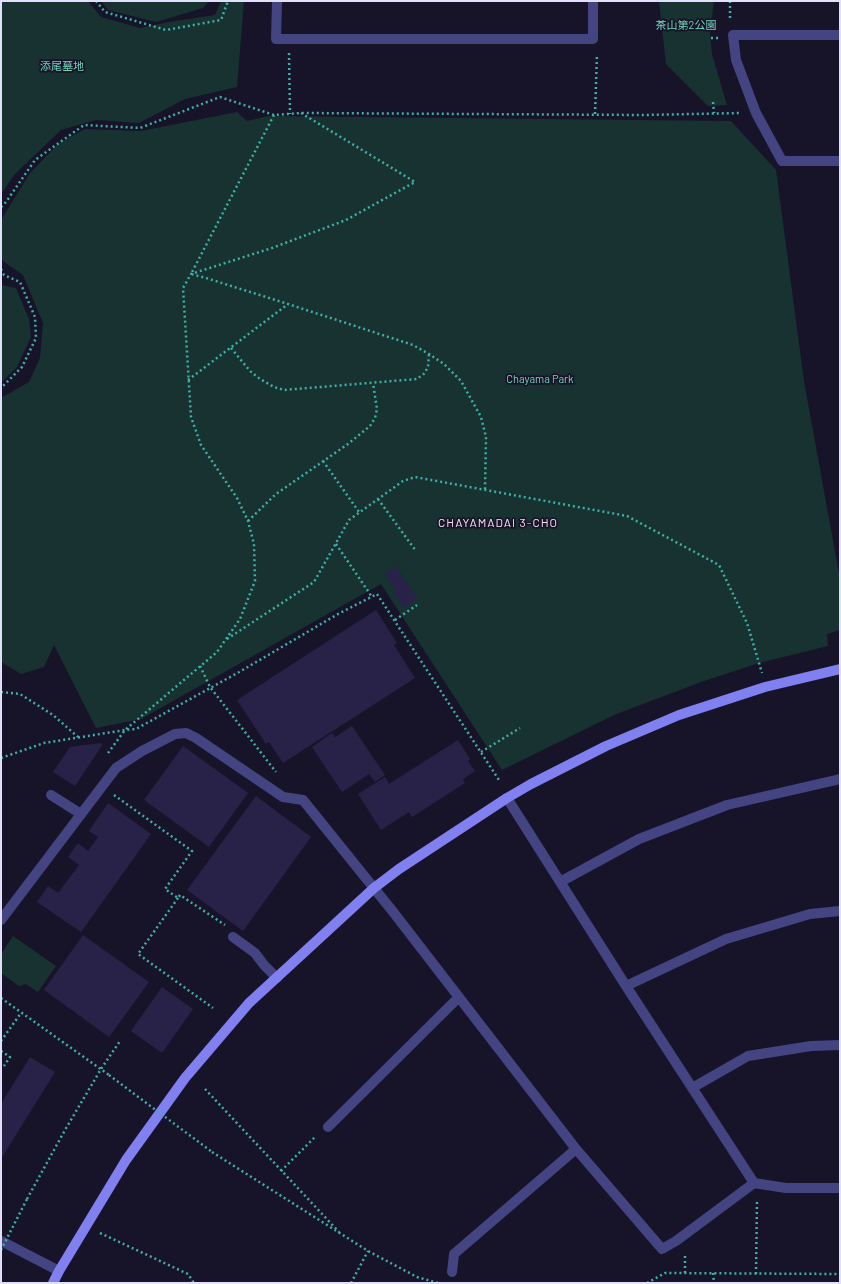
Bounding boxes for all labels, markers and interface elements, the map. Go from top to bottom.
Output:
park label: 茶山第2公園 [656,18,716,32]
park label: 添尾墓地 [40,59,84,73]
park label: Chayama Park [506,372,574,386]
district label: CHAYAMADAI 3-CHO [438,516,558,530]

